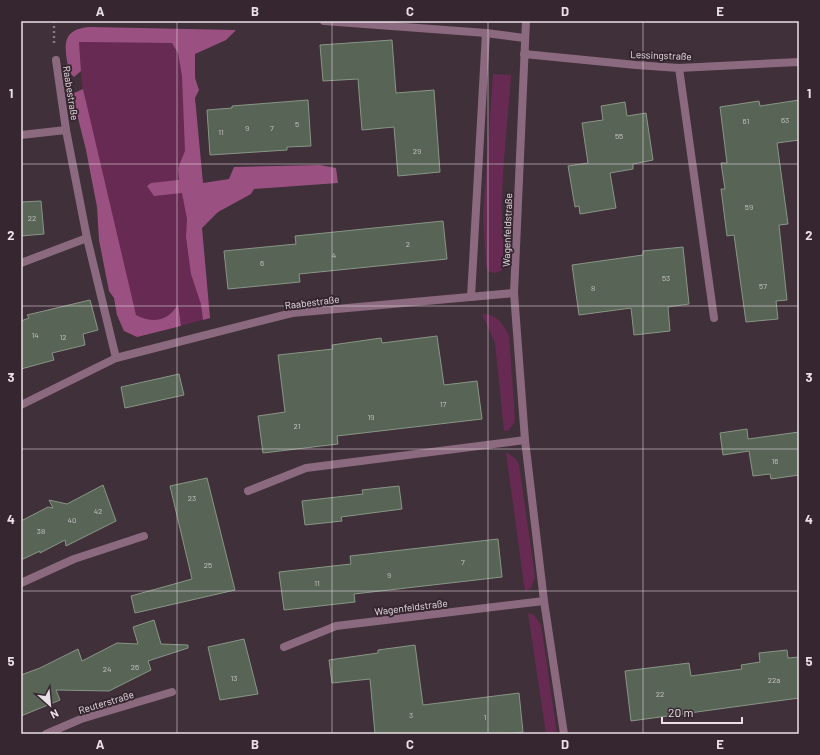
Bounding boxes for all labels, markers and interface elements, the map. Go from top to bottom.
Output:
text: A [96,3,105,19]
text: B [251,3,259,19]
text: C [406,3,414,19]
text: D [561,3,569,19]
text: E [716,3,724,19]
street label: Lessingstraße [630,48,692,62]
street label: Raabestraße [61,65,81,121]
text: 1 [9,85,13,101]
text: 1 [807,85,811,101]
house number: 63 [781,115,789,125]
house number: 61 [743,116,750,126]
house number: 5 [295,119,299,129]
house number: 9 [245,123,249,133]
house number: 7 [270,123,274,133]
house number: 11 [218,127,224,137]
house number: 55 [615,131,623,141]
house number: 29 [413,146,421,156]
street label: Wagenfeldstraße [500,193,514,267]
house number: 59 [745,202,753,212]
house number: 22 [28,213,36,223]
text: 2 [7,227,15,243]
text: 2 [805,227,813,243]
house number: 2 [406,239,410,249]
house number: 4 [332,250,336,260]
house number: 6 [260,258,264,268]
house number: 53 [662,273,670,283]
house number: 57 [759,281,767,291]
house number: 8 [591,283,595,293]
street label: Raabestraße [284,293,340,311]
house number: 14 [31,330,39,340]
house number: 12 [59,332,67,342]
text: 3 [7,369,15,385]
text: 3 [805,369,813,385]
house number: 17 [440,399,447,409]
house number: 19 [368,412,374,422]
house number: 21 [294,421,301,431]
house number: 16 [772,456,778,466]
house number: 23 [188,493,196,503]
house number: 42 [94,506,102,516]
text: 4 [7,511,15,527]
text: 4 [805,511,813,527]
house number: 40 [68,515,76,525]
house number: 38 [37,526,45,536]
house number: 7 [461,557,465,567]
house number: 25 [204,560,212,570]
house number: 9 [387,570,391,580]
house number: 11 [314,578,320,588]
street label: Wagenfeldstraße [374,597,448,617]
text: 5 [7,653,15,669]
text: 5 [805,653,813,669]
house number: 26 [131,662,139,672]
house number: 24 [103,664,111,674]
house number: 13 [231,673,237,683]
house number: 22a [768,675,780,685]
north arrow [30,685,70,725]
street label: Reuterstraße [77,688,135,716]
house number: 22 [656,689,664,699]
scale bar [662,699,742,725]
text: 20 m [668,705,694,719]
text: N [49,707,61,722]
house number: 3 [409,710,413,720]
house number: 1 [484,712,487,722]
text: A [96,736,105,752]
text: B [251,736,259,752]
text: C [406,736,414,752]
text: D [561,736,569,752]
text: E [716,736,724,752]

